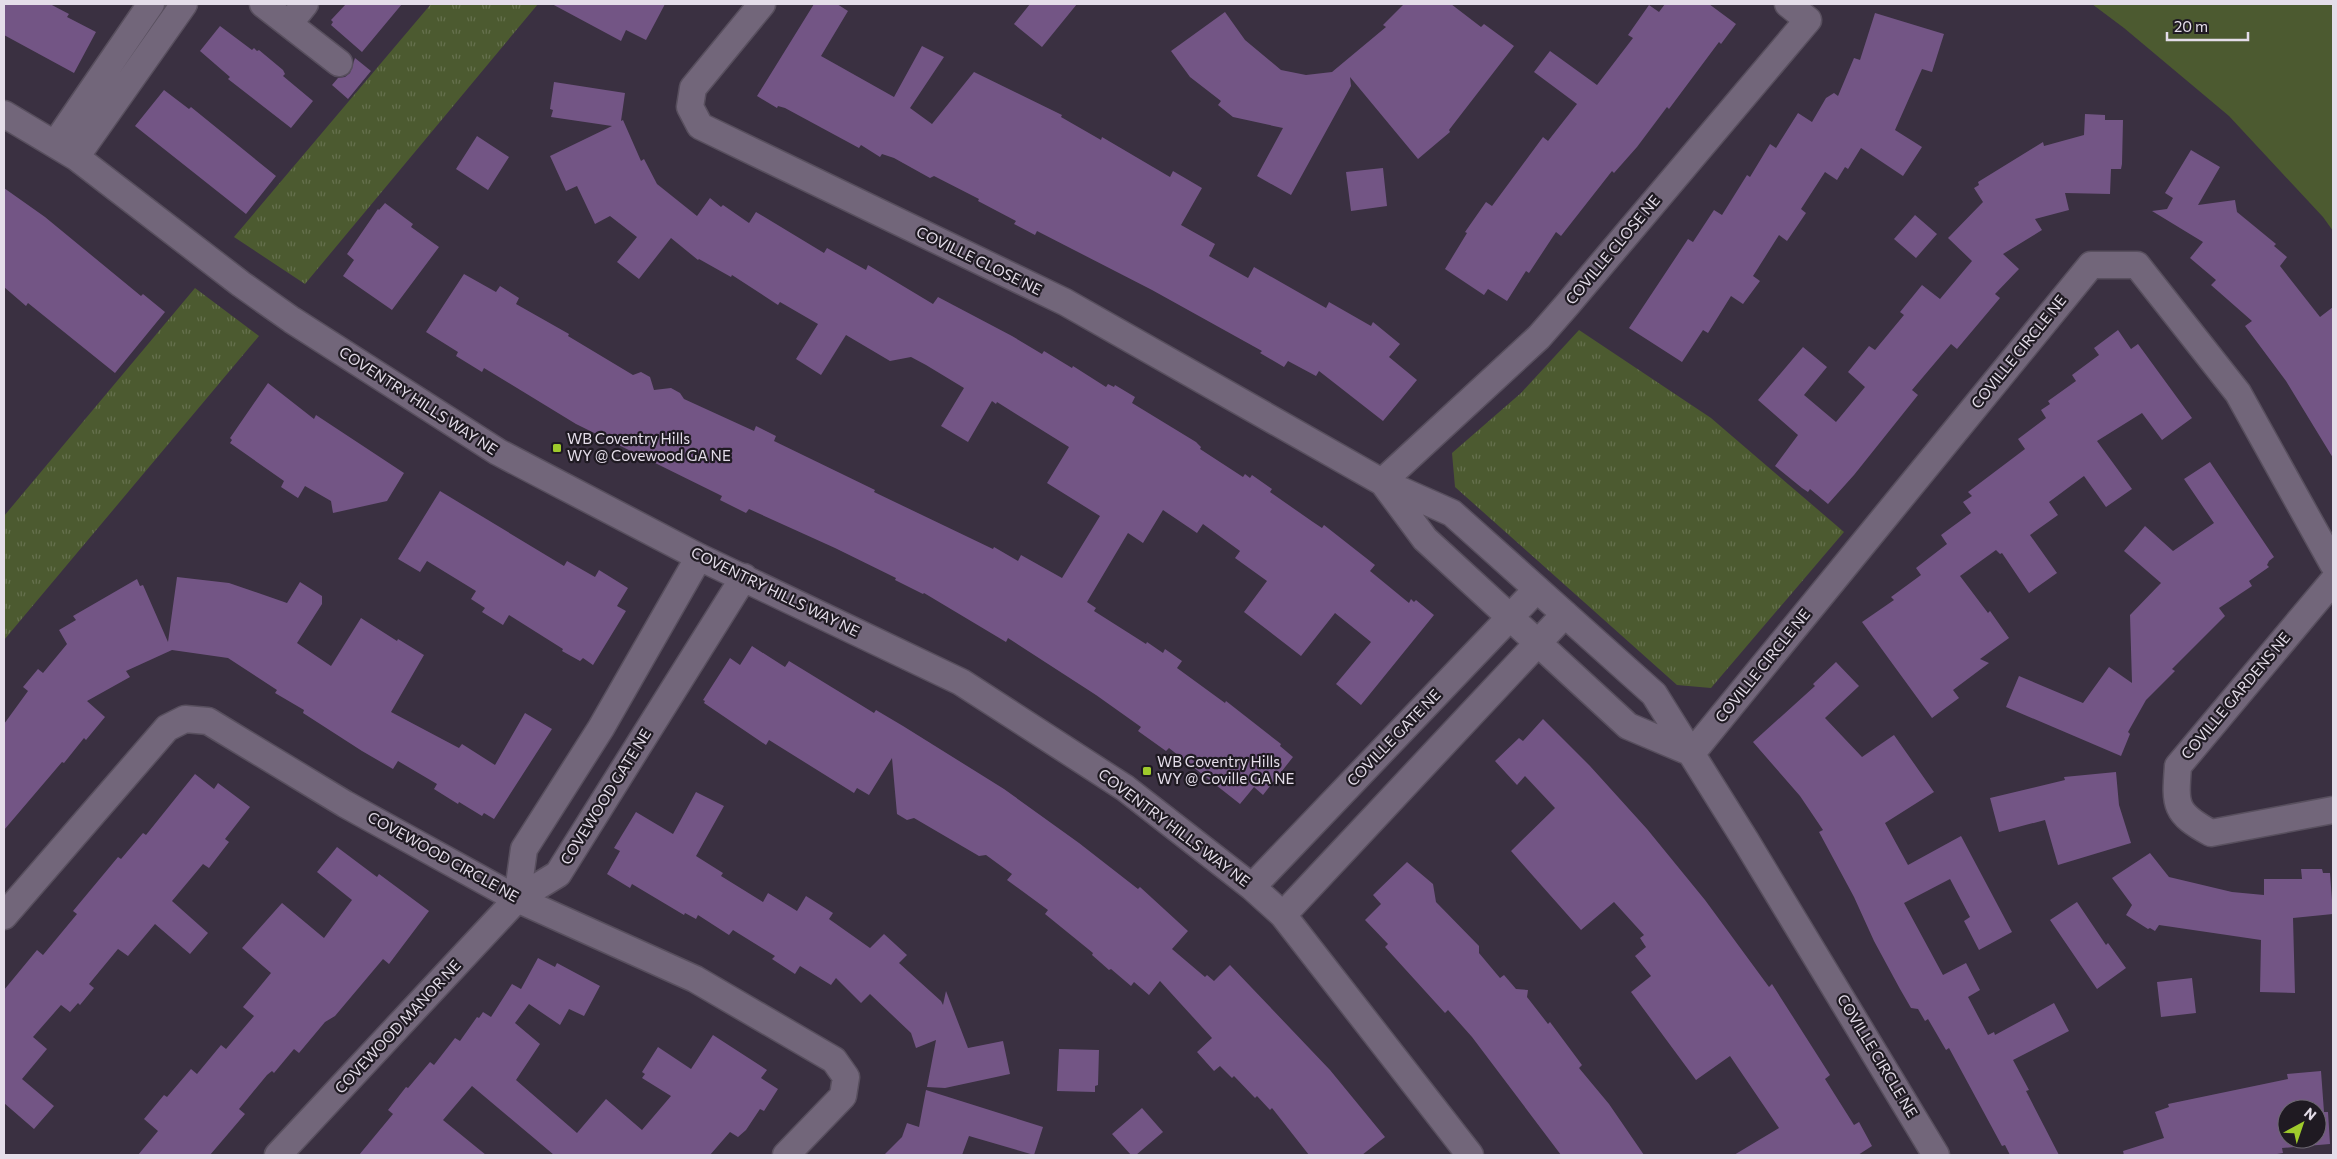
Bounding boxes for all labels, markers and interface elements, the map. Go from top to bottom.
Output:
scale bar [2167,10,2248,42]
text: 20 m [2174,17,2208,35]
street label: COVILLE CLOSE NE [1561,191,1663,308]
street label: COVILLE CLOSE NE [914,222,1045,298]
street label: COVILLE CIRCLE NE [1967,291,2070,412]
street label: COVENTRY HILLS WAY NE [336,342,501,458]
place label: WB Coventry Hills WY @ Covewood GA NE [567,429,731,464]
marker: WB Coventry Hills WY @ Covewood GA NE [551,442,563,454]
street label: COVENTRY HILLS WAY NE [688,542,863,640]
street label: COVILLE CIRCLE NE [1711,605,1814,726]
street label: COVILLE GARDENS NE [2177,628,2294,762]
street label: COVILLE GATE NE [1343,685,1444,789]
street label: COVEWOOD GATE NE [556,725,654,868]
place label: WB Coventry Hills WY @ Coville GA NE [1157,752,1295,787]
street label: COVENTRY HILLS WAY NE [1095,764,1254,890]
marker: WB Coventry Hills WY @ Coville GA NE [1141,765,1153,777]
street label: COVEWOOD CIRCLE NE [365,807,522,905]
street label: COVEWOOD MANOR NE [331,956,464,1097]
street label: COVILLE CIRCLE NE [1834,991,1922,1121]
north arrow [2277,1099,2327,1149]
text: N [2301,1104,2320,1124]

